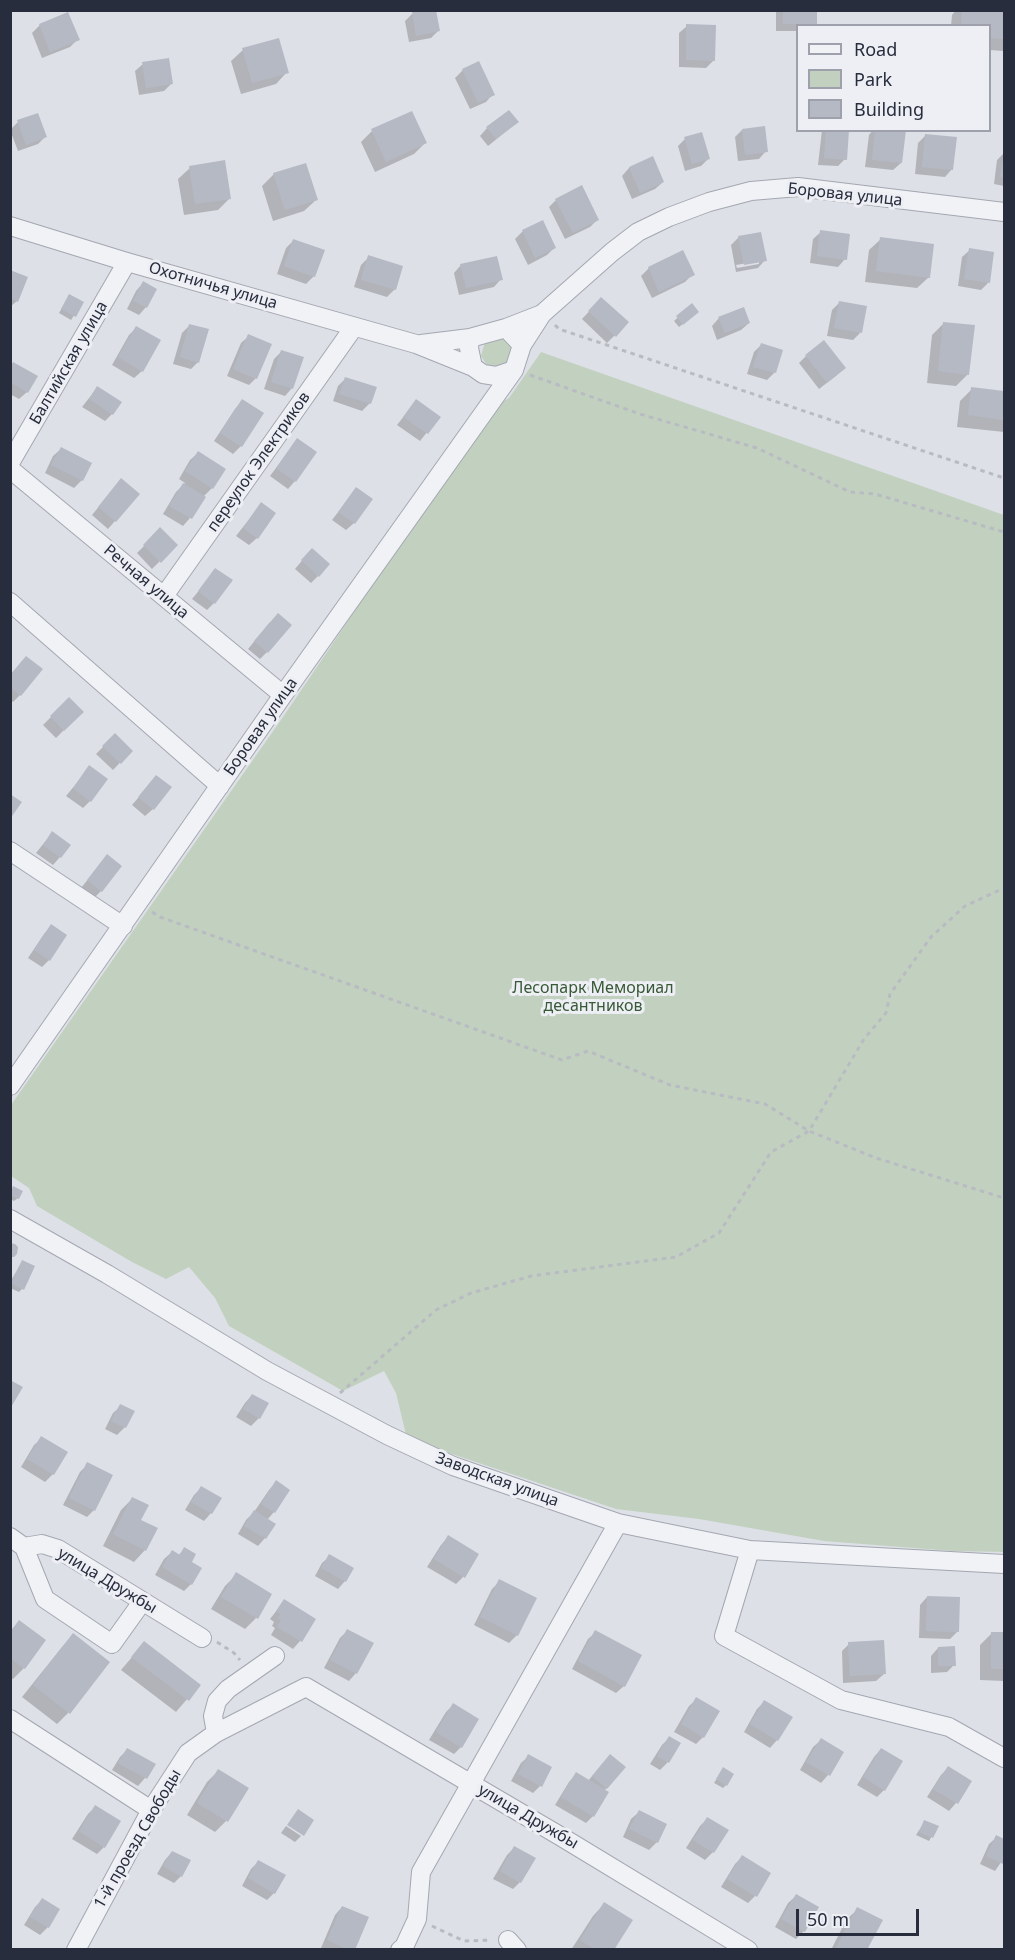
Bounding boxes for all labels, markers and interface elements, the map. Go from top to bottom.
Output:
legend [796,24,991,132]
text: Road [854,37,897,61]
text: Park [854,67,892,91]
text: Building [854,97,924,121]
street label: Боровая улица [787,179,903,211]
street label: Охотничья улица [146,258,280,314]
street label: Балтийская улица [26,298,112,428]
street label: переулок Электриков [203,388,315,536]
street label: Речная улица [100,541,192,623]
street label: Боровая улица [220,674,302,780]
park label: Лесопарк Мемориал десантников [512,978,674,1016]
street label: Заводская улица [433,1449,561,1511]
street label: улица Дружбы [54,1544,160,1618]
street label: 1-й проезд Свободы [90,1766,186,1912]
street label: улица Дружбы [475,1781,581,1853]
scale bar [799,1897,922,1935]
text: 50 m [807,1907,849,1931]

